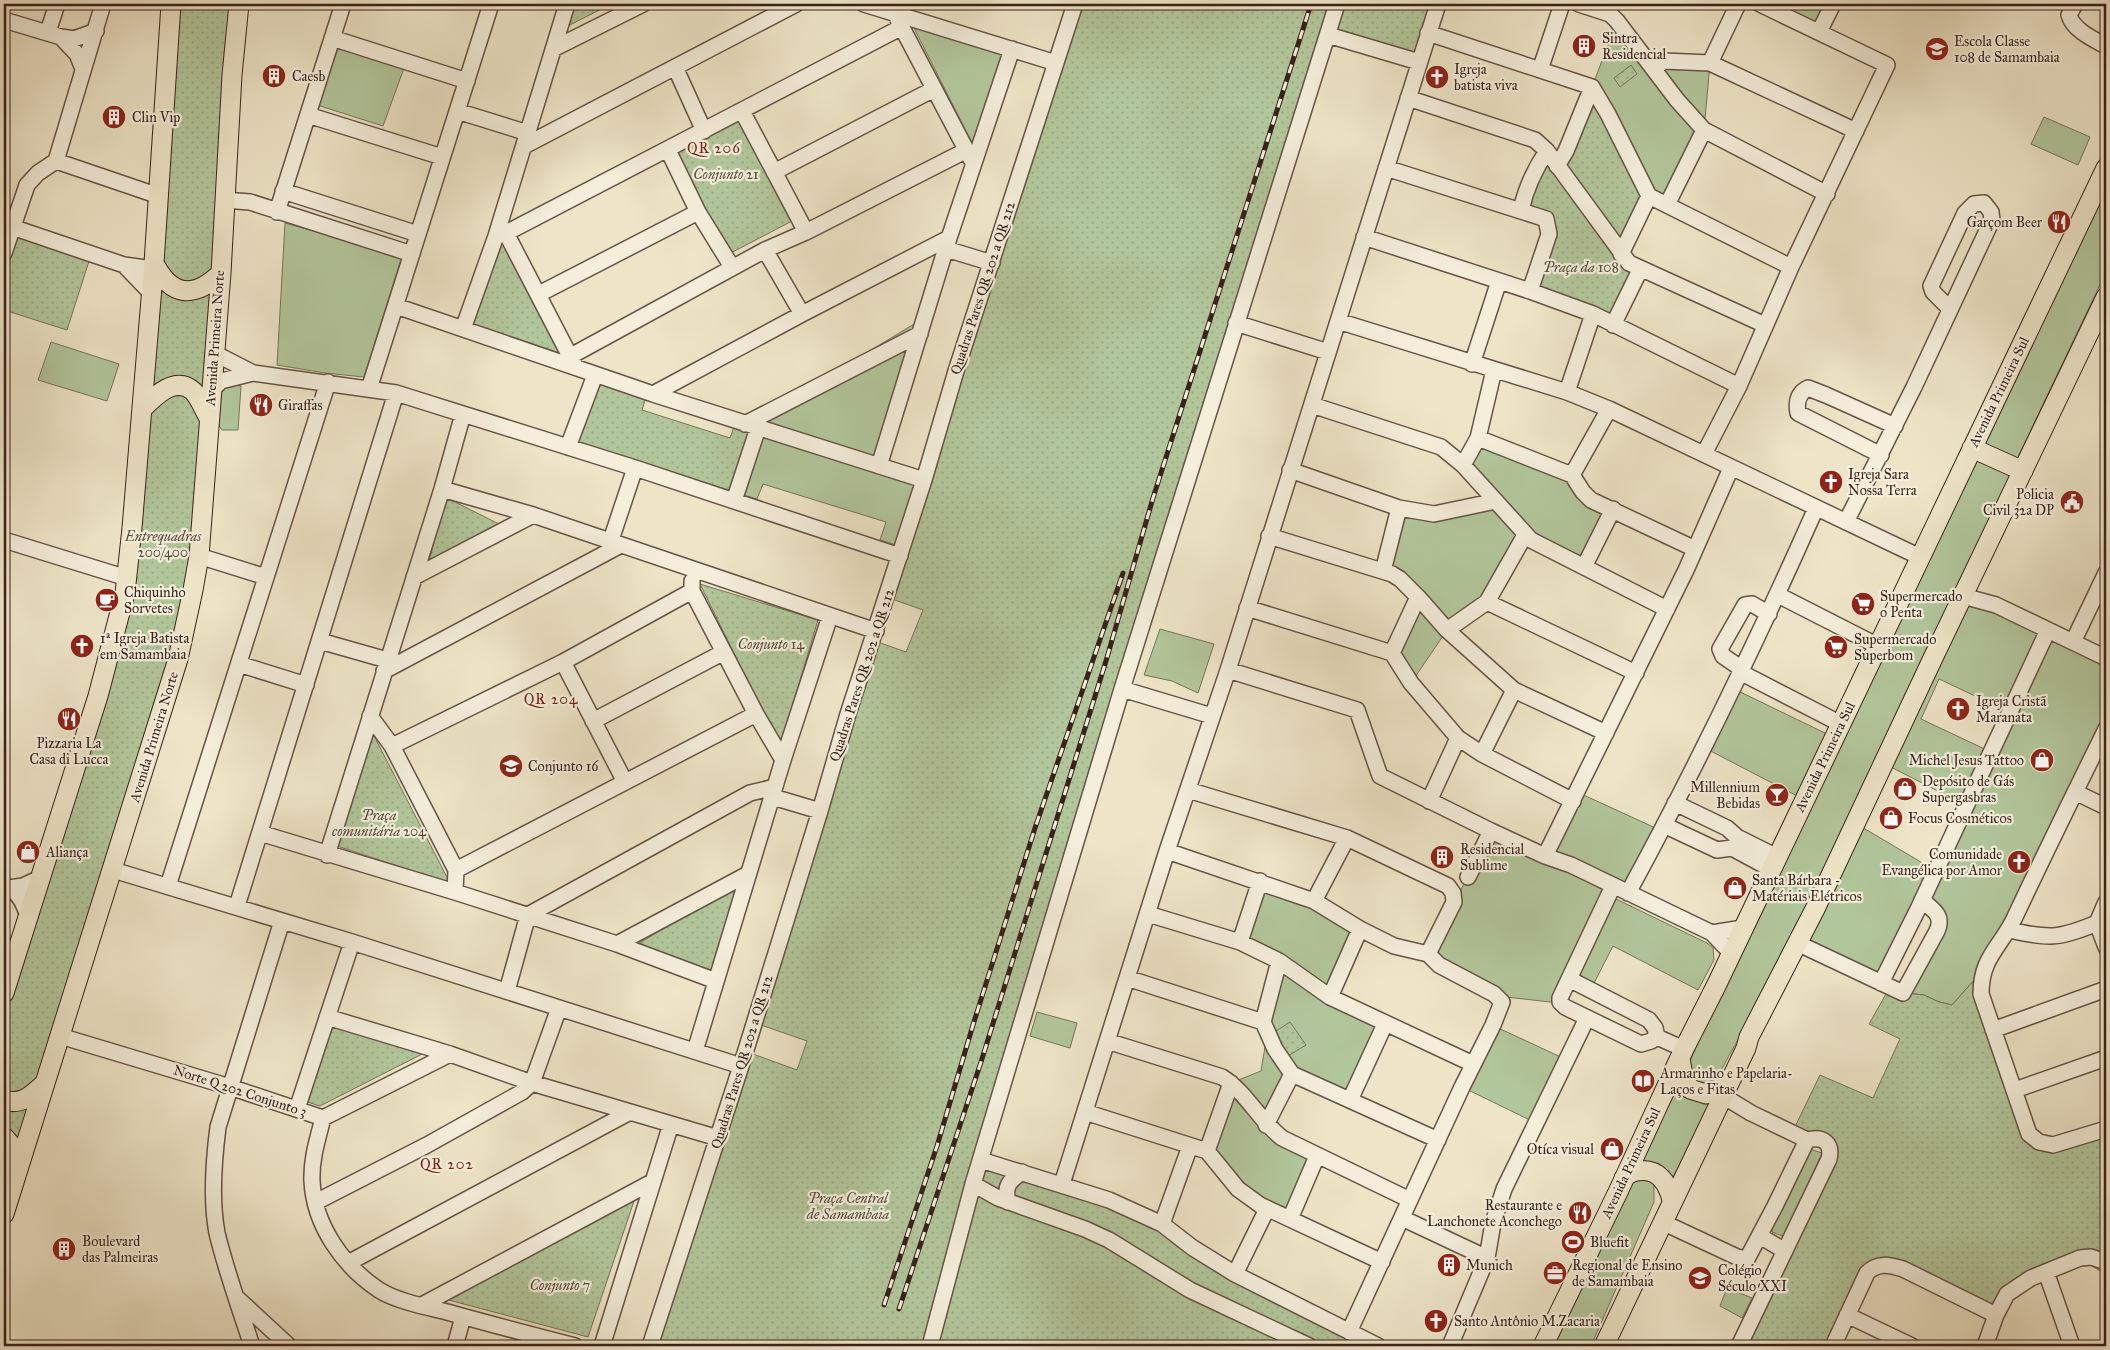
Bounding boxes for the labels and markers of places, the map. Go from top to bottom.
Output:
place label: Sintra Residencial [1602,30,1667,63]
building icon: Sintra Residencial [1571,33,1597,59]
place label: Escola Classe 108 de Samambaia [1954,33,2060,66]
school or university icon: Escola Classe 108 de Samambaia [1924,36,1950,62]
place label: Igreja batista viva [1454,61,1518,94]
building icon: Caesb [261,63,287,89]
church icon: Igreja batista viva [1424,64,1450,90]
place label: Caesb [292,68,325,85]
building icon: Clin Vip [101,104,127,130]
place label: Clin Vip [132,109,180,126]
restaurant icon: Garçom Beer [2046,209,2072,235]
place label: Garçom Beer [1967,214,2043,231]
restaurant icon: Giraffas [248,392,274,418]
place label: Giraffas [278,397,323,414]
place label: Igreja Sara Nossa Terra [1848,466,1917,499]
church icon: Igreja Sara Nossa Terra [1818,469,1844,495]
place label: Policia Civil 32a DP [1983,486,2054,519]
public building icon: Policia Civil 32a DP [2059,489,2085,515]
place label: Chiquinho Sorvetes [124,584,186,617]
cafe icon: Chiquinho Sorvetes [94,587,120,613]
place label: Supermercado o Penta [1880,588,1962,621]
supermarket icon: Supermercado o Penta [1850,591,1876,617]
place label: 1ª Igreja Batista em Samambaia [100,630,190,663]
place label: Supermercado Superbom [1854,631,1936,664]
church icon: 1ª Igreja Batista em Samambaia [69,633,95,659]
supermarket icon: Supermercado Superbom [1823,634,1849,660]
place label: Igreja Cristã Maranata [1976,693,2046,726]
church icon: Igreja Cristã Maranata [1945,696,1971,722]
restaurant icon: Pizzaria La Casa di Lucca [56,706,82,732]
place label: Pizzaria La Casa di Lucca [30,735,109,768]
shop icon: Michel Jesus Tattoo [2029,747,2055,773]
place label: Michel Jesus Tattoo [1909,752,2024,770]
school or university icon: Conjunto 16 [498,753,524,779]
place label: Conjunto 16 [528,758,599,775]
place label: Depósito de Gás Supergasbras [1922,773,2014,806]
shop icon: Depósito de Gás Supergasbras [1892,776,1918,802]
place label: Millennium Bebidas [1690,779,1760,812]
bar icon: Millennium Bebidas [1764,782,1790,808]
shop icon: Focus Cosméticos [1878,805,1904,831]
place label: Focus Cosméticos [1908,810,2012,827]
shop icon: Aliança [15,839,41,865]
place label: Residencial Sublime [1460,841,1525,874]
place label: Aliança [45,844,88,861]
building icon: Residencial Sublime [1429,844,1455,870]
place label: Comunidade Evangélica por Amor [1881,846,2003,879]
church icon: Comunidade Evangélica por Amor [2006,849,2032,875]
place label: Santa Bárbara - Matériais Elétricos [1752,872,1862,905]
shop icon: Santa Bárbara - Matériais Elétricos [1722,875,1748,901]
place label: Armarinho e Papelaria- Laços e Fitas [1659,1065,1793,1098]
library icon: Armarinho e Papelaria- Laços e Fitas [1630,1068,1656,1094]
shop icon: Otíca visual [1599,1136,1625,1162]
place label: Otíca visual [1527,1141,1594,1158]
place label: Restaurante e Lanchonete Aconchego [1427,1197,1562,1230]
restaurant icon: Restaurante e Lanchonete Aconchego [1567,1200,1593,1226]
sports icon: Bluefit [1560,1229,1586,1255]
place label: Boulevard das Palmeiras [82,1233,158,1266]
place label: Bluefit [1590,1234,1629,1251]
building icon: Boulevard das Palmeiras [51,1236,77,1262]
building icon: Munich [1436,1252,1462,1278]
place label: Munich [1466,1257,1513,1274]
place label: Regional de Ensino de Samambaia [1572,1257,1683,1290]
office icon: Regional de Ensino de Samambaia [1542,1260,1568,1286]
place label: Colégio Século XXI [1718,1262,1787,1295]
school or university icon: Colégio Século XXI [1687,1265,1713,1291]
church icon: Santo Antônio M.Zacaria [1423,1308,1449,1334]
place label: Santo Antônio M.Zacaria [1454,1313,1600,1330]

